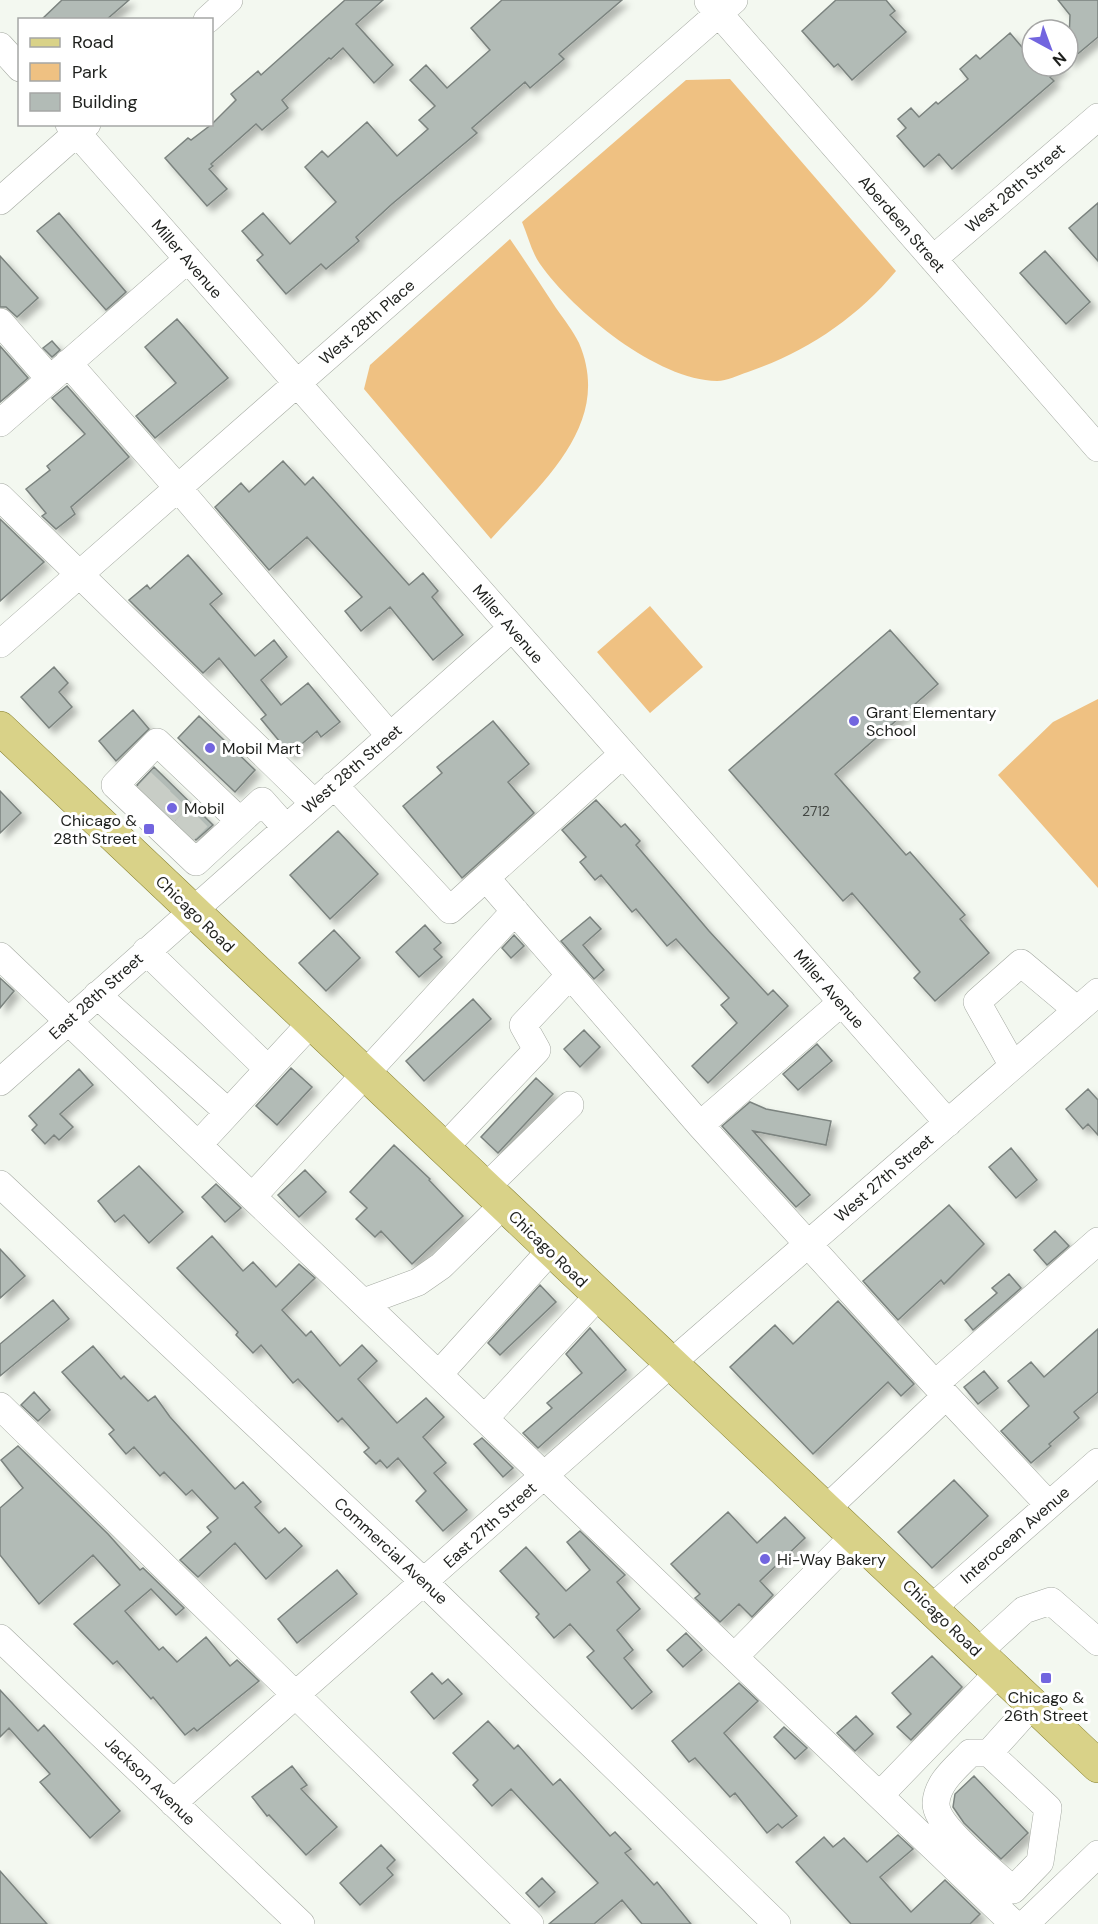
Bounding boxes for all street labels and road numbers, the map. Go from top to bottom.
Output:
street label: West 28th Street [961,139,1069,237]
street label: Aberdeen Street [854,171,950,277]
street label: Miller Avenue [147,215,227,303]
street label: West 28th Place [315,275,419,369]
street label: Miller Avenue [468,580,548,668]
street label: West 28th Street [298,720,406,818]
street label: Chicago Road [151,871,239,957]
street label: Miller Avenue [789,945,869,1033]
street label: East 28th Street [44,948,148,1044]
street label: West 27th Street [830,1129,938,1227]
street label: Chicago Road [504,1206,592,1292]
street label: East 27th Street [439,1478,541,1572]
street label: Interocean Avenue [956,1482,1074,1588]
street label: Commercial Avenue [330,1493,452,1609]
street label: Chicago Road [898,1575,986,1661]
street label: Jackson Avenue [100,1732,200,1830]

